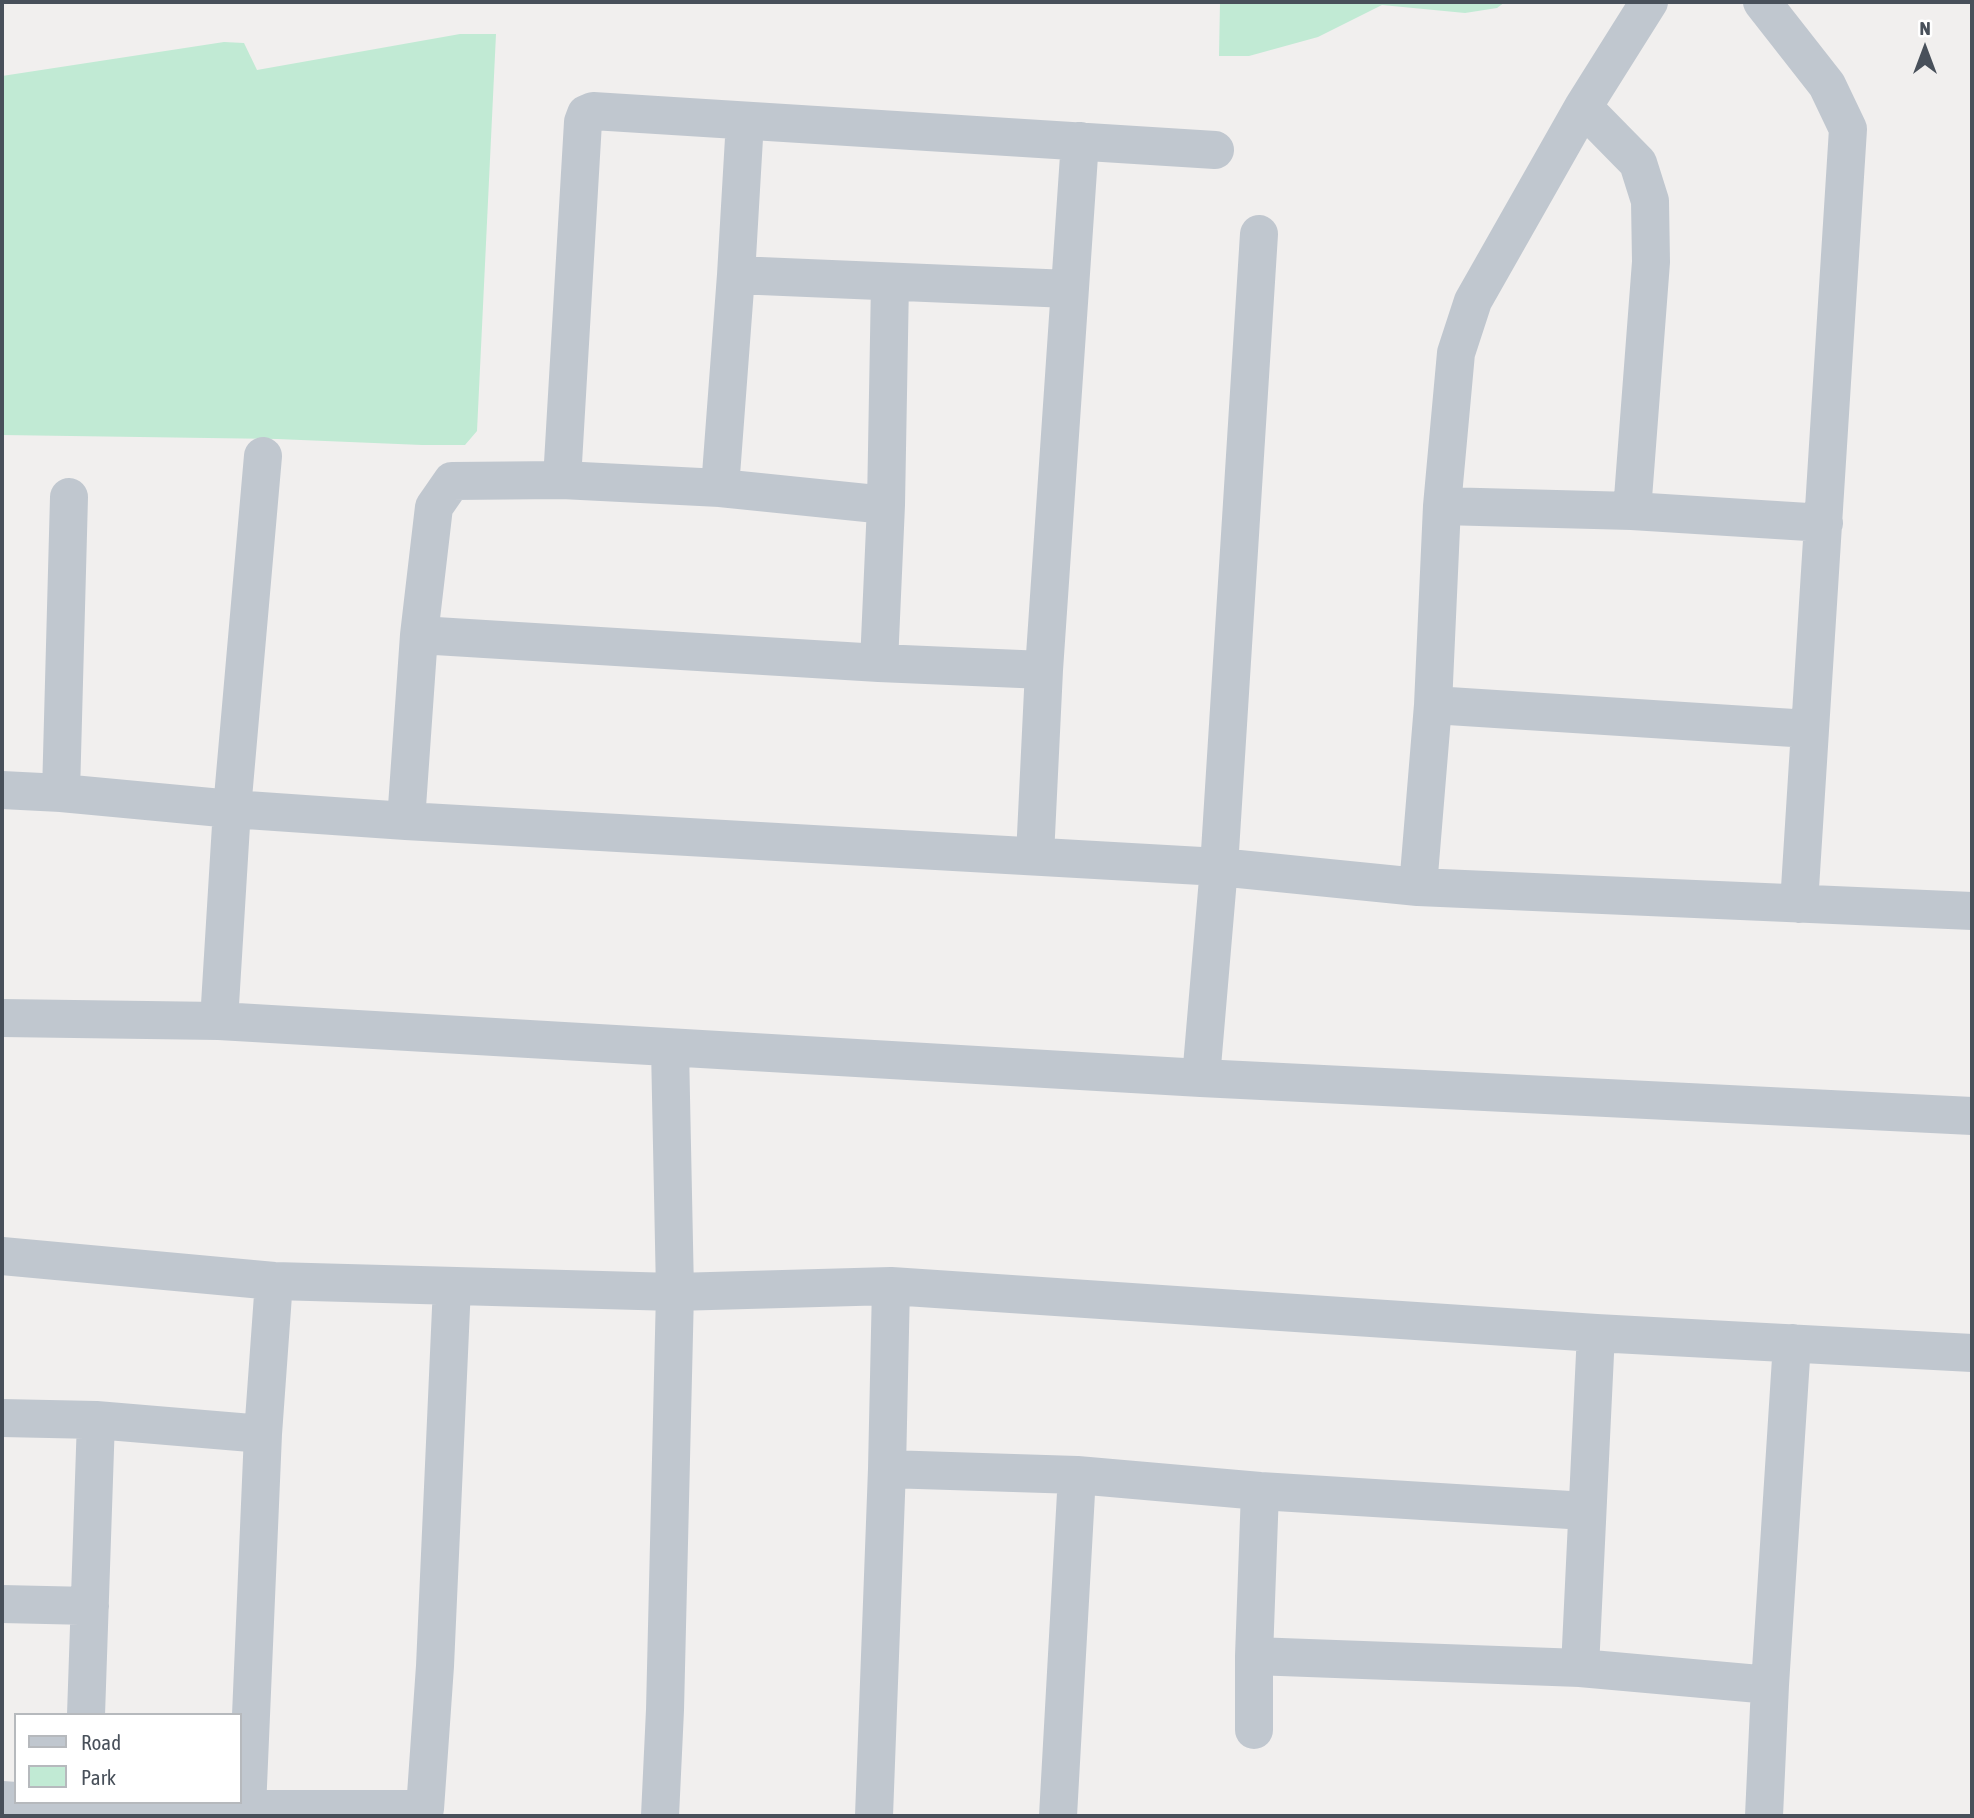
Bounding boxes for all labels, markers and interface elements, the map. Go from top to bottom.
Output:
north arrow [1890,14,1960,84]
text: N [1919,17,1931,39]
legend [14,1713,242,1804]
text: Road [81,1730,121,1754]
text: Park [81,1765,116,1789]

